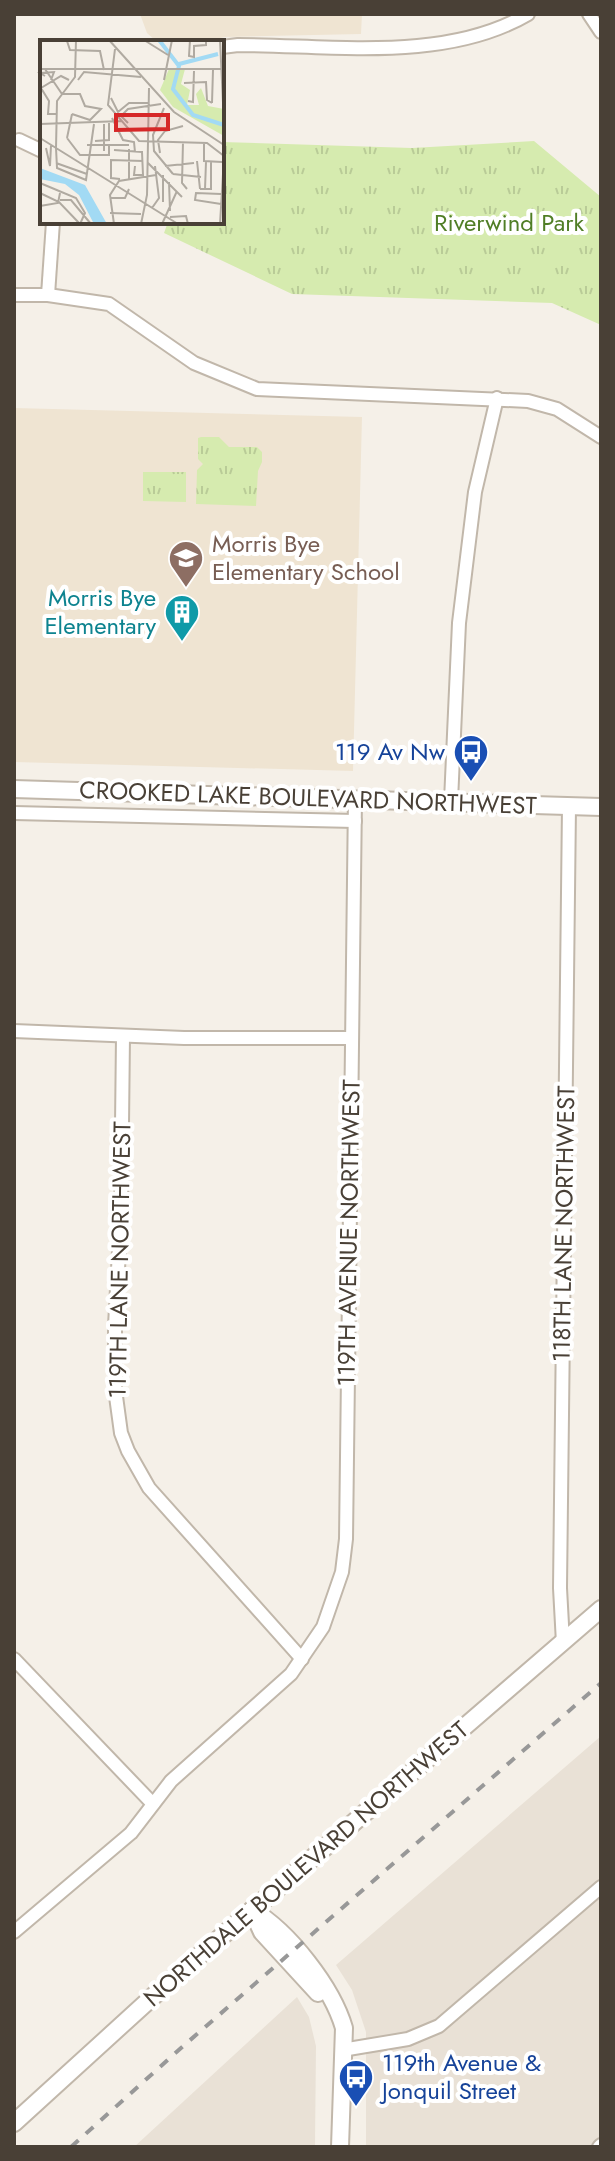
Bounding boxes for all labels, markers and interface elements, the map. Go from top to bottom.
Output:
inset map [40,40,224,224]
park label: Riverwind Park [434,205,584,240]
place label: Morris Bye Elementary School [212,526,400,589]
school or university icon: Morris Bye Elementary School [167,539,205,589]
place label: Morris Bye Elementary [44,580,156,643]
building icon: Morris Bye Elementary [163,593,201,643]
bus stop icon: 119 Av Nw [452,733,490,783]
place label: 119 Av Nw [335,734,446,769]
street label: CROOKED LAKE BOULEVARD NORTHWEST [79,772,537,823]
street label: 119TH AVENUE NORTHWEST [328,1079,369,1387]
street label: 118TH LANE NORTHWEST [544,1085,583,1363]
street label: 119TH LANE NORTHWEST [100,1121,139,1399]
street label: NORTHDALE BOULEVARD NORTHWEST [136,1713,476,2015]
place label: 119th Avenue & Jonquil Street [379,2045,541,2108]
bus stop icon: 119th Avenue & Jonquil Street [337,2058,375,2108]

